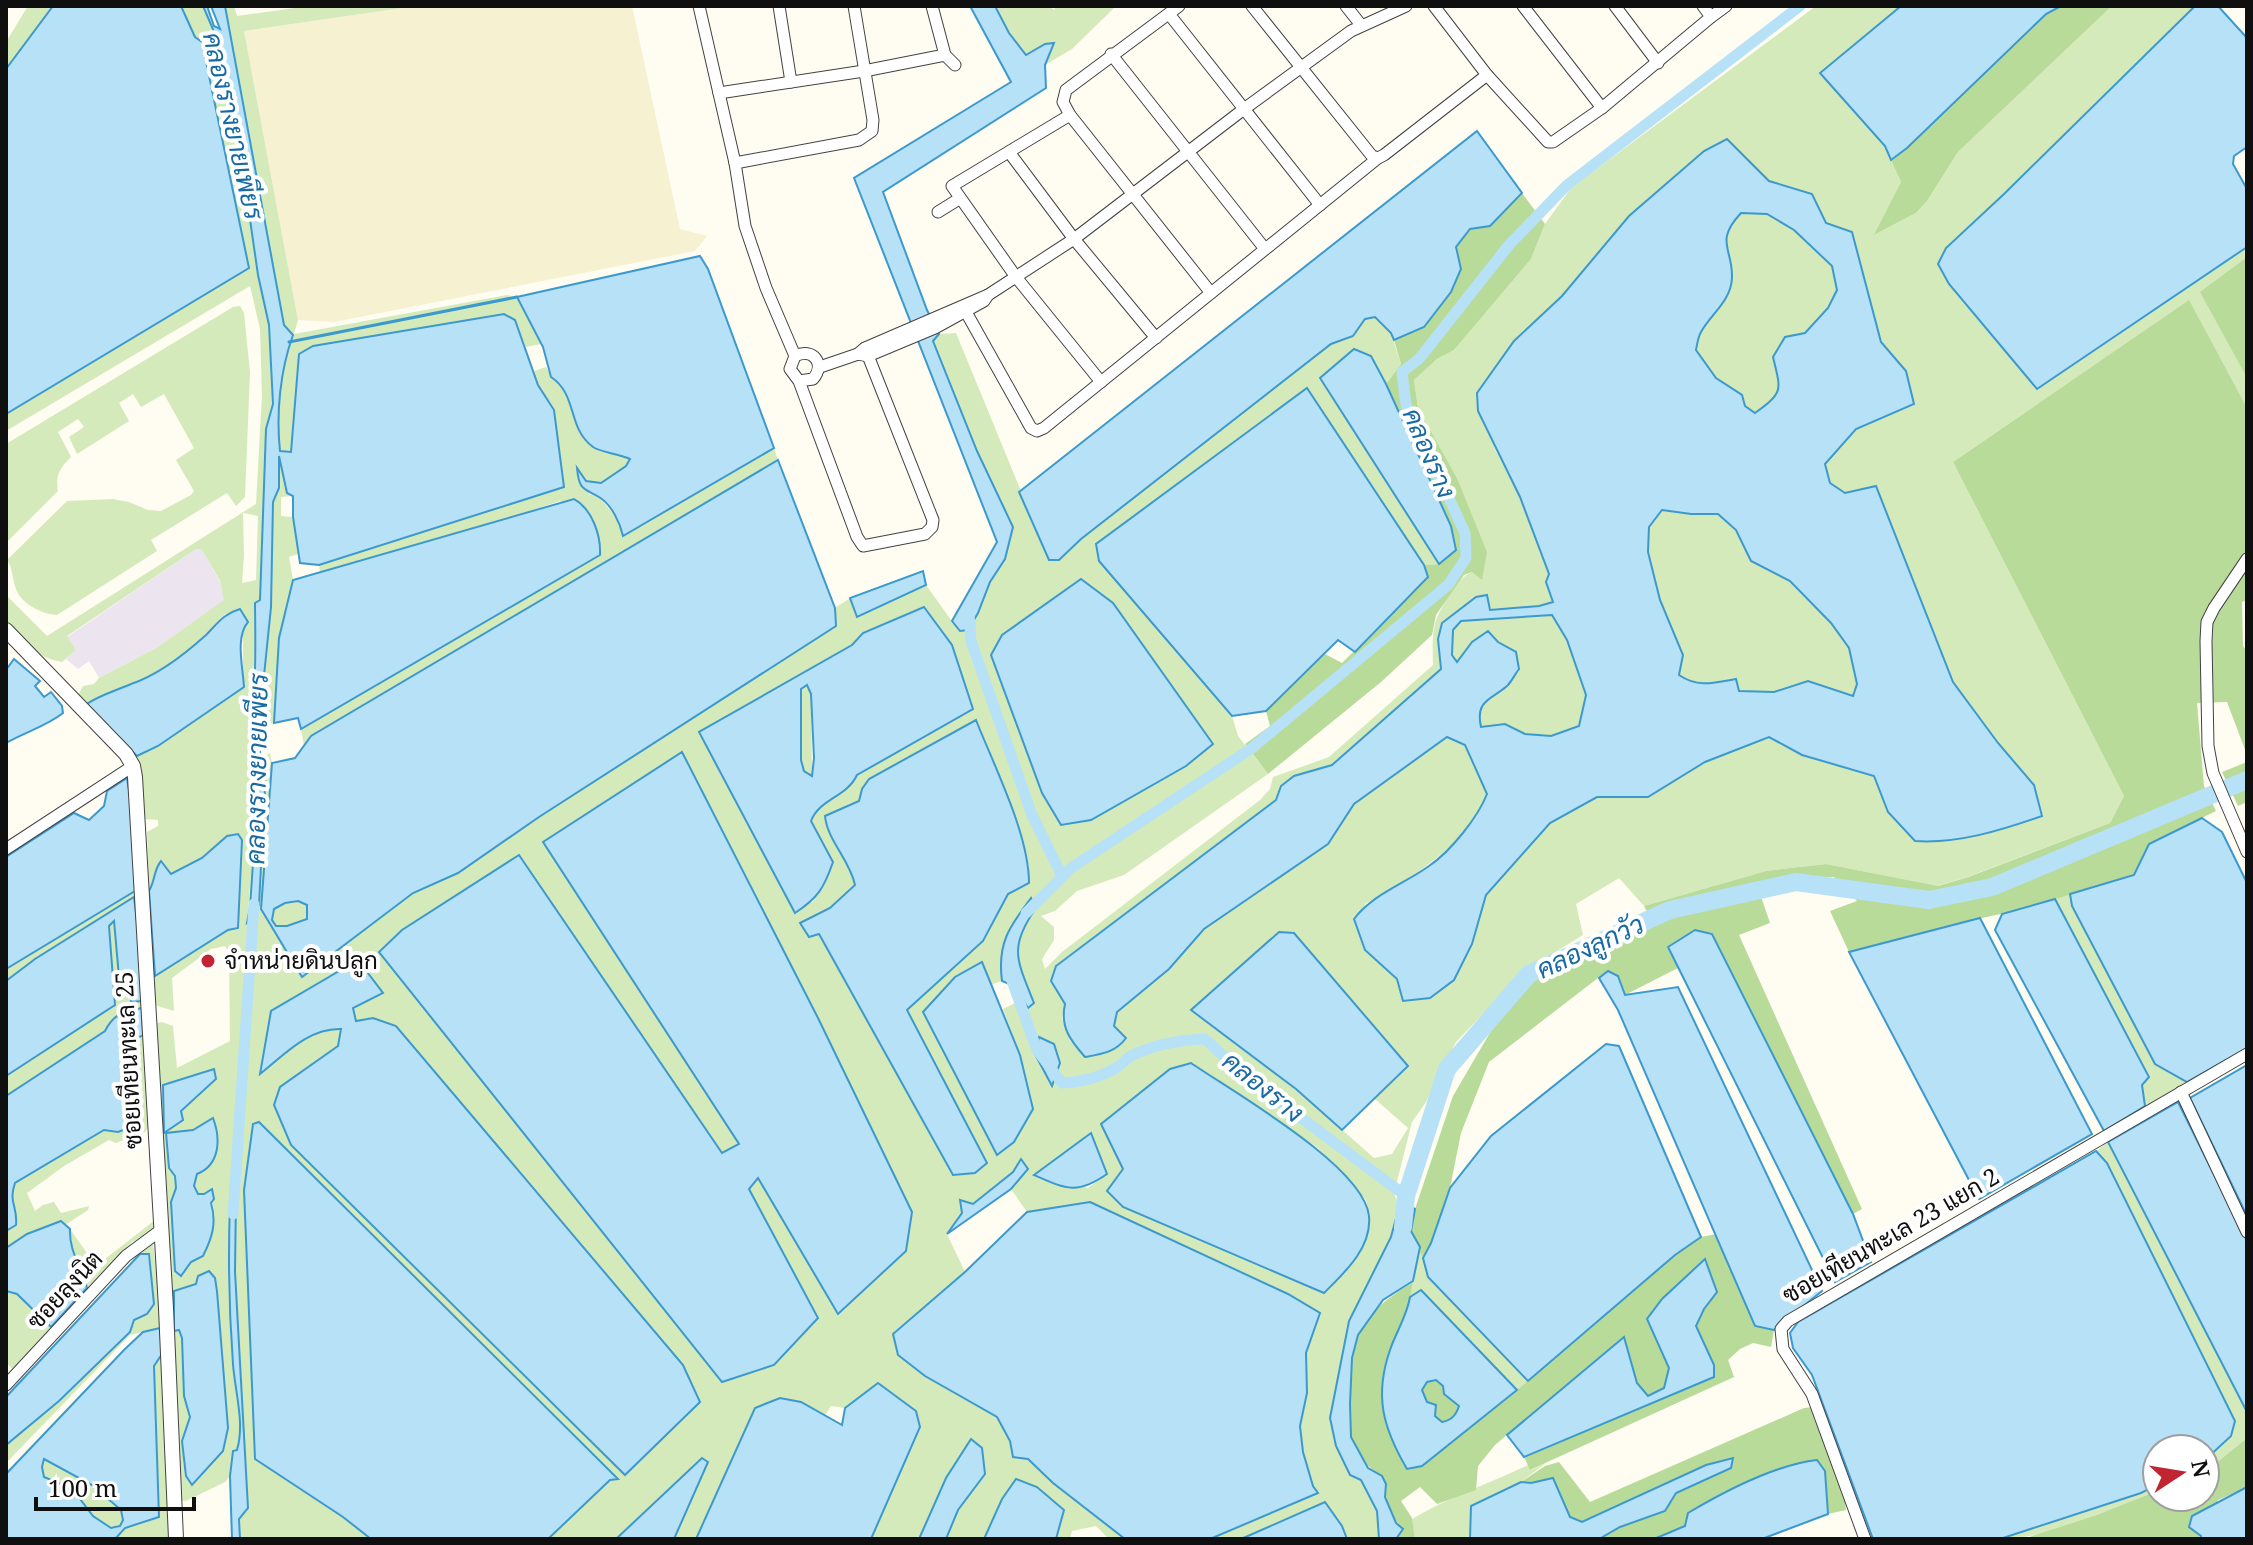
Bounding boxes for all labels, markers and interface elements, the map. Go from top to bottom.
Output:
water label: คลองรางยายเพียร [195,28,273,224]
water label: คลองราง [1395,402,1465,503]
water label: คลองรางยายเพียร [236,672,276,865]
water label: คลองลูกวัว [1530,906,1650,988]
place label: จำหน่ายดินปลูก [224,943,378,978]
marker: จำหน่ายดินปลูก [199,952,217,970]
street label: ซอยเทียนทะเล 25 [106,970,149,1150]
water label: คลองราง [1215,1042,1312,1130]
street label: ซอยเทียนทะเล 23 แยก 2 [1776,1159,2005,1310]
street label: ซอยลุงนิต [19,1242,110,1336]
north arrow [2141,1433,2221,1513]
text: N [2185,1457,2218,1480]
scale bar [36,1461,194,1511]
text: 100 m [48,1471,117,1504]

